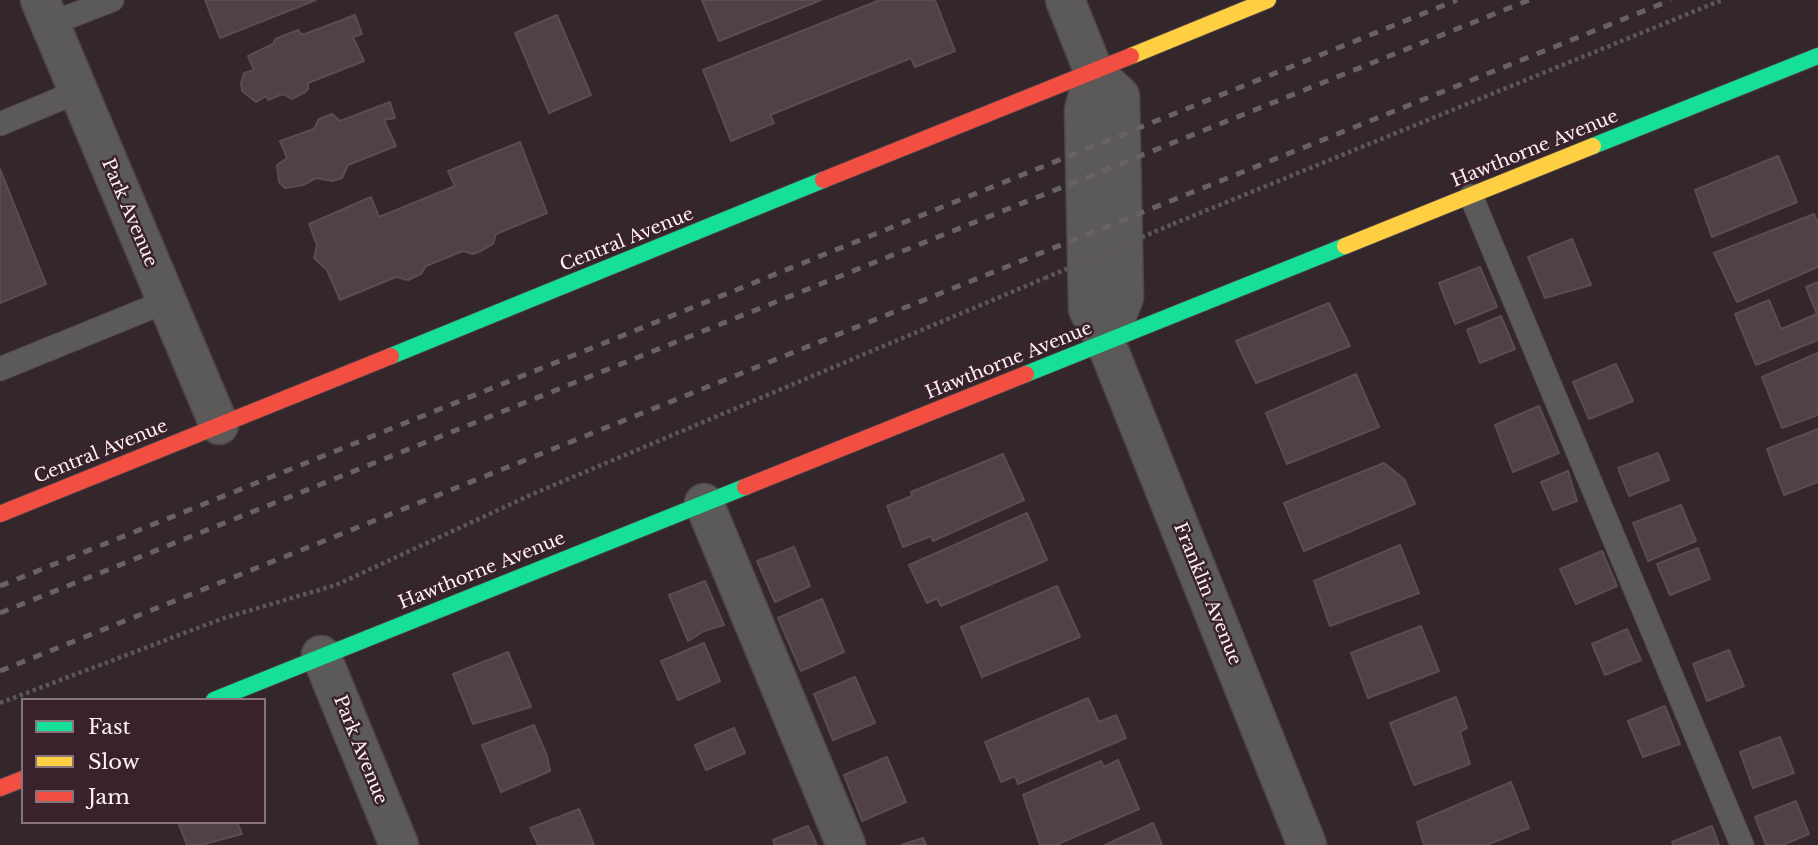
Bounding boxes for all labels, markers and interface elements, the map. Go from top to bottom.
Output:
street label: Hawthorne Avenue [1449,106,1621,192]
street label: Park Avenue [96,156,162,270]
street label: Central Avenue [557,203,697,277]
street label: Hawthorne Avenue [923,318,1095,404]
street label: Central Avenue [31,415,171,489]
street label: Franklin Avenue [1169,519,1245,669]
street label: Hawthorne Avenue [396,528,568,614]
street label: Park Avenue [328,692,392,808]
legend [21,698,266,824]
text: Fast [88,714,130,740]
text: Slow [88,749,140,775]
text: Jam [88,784,130,810]

